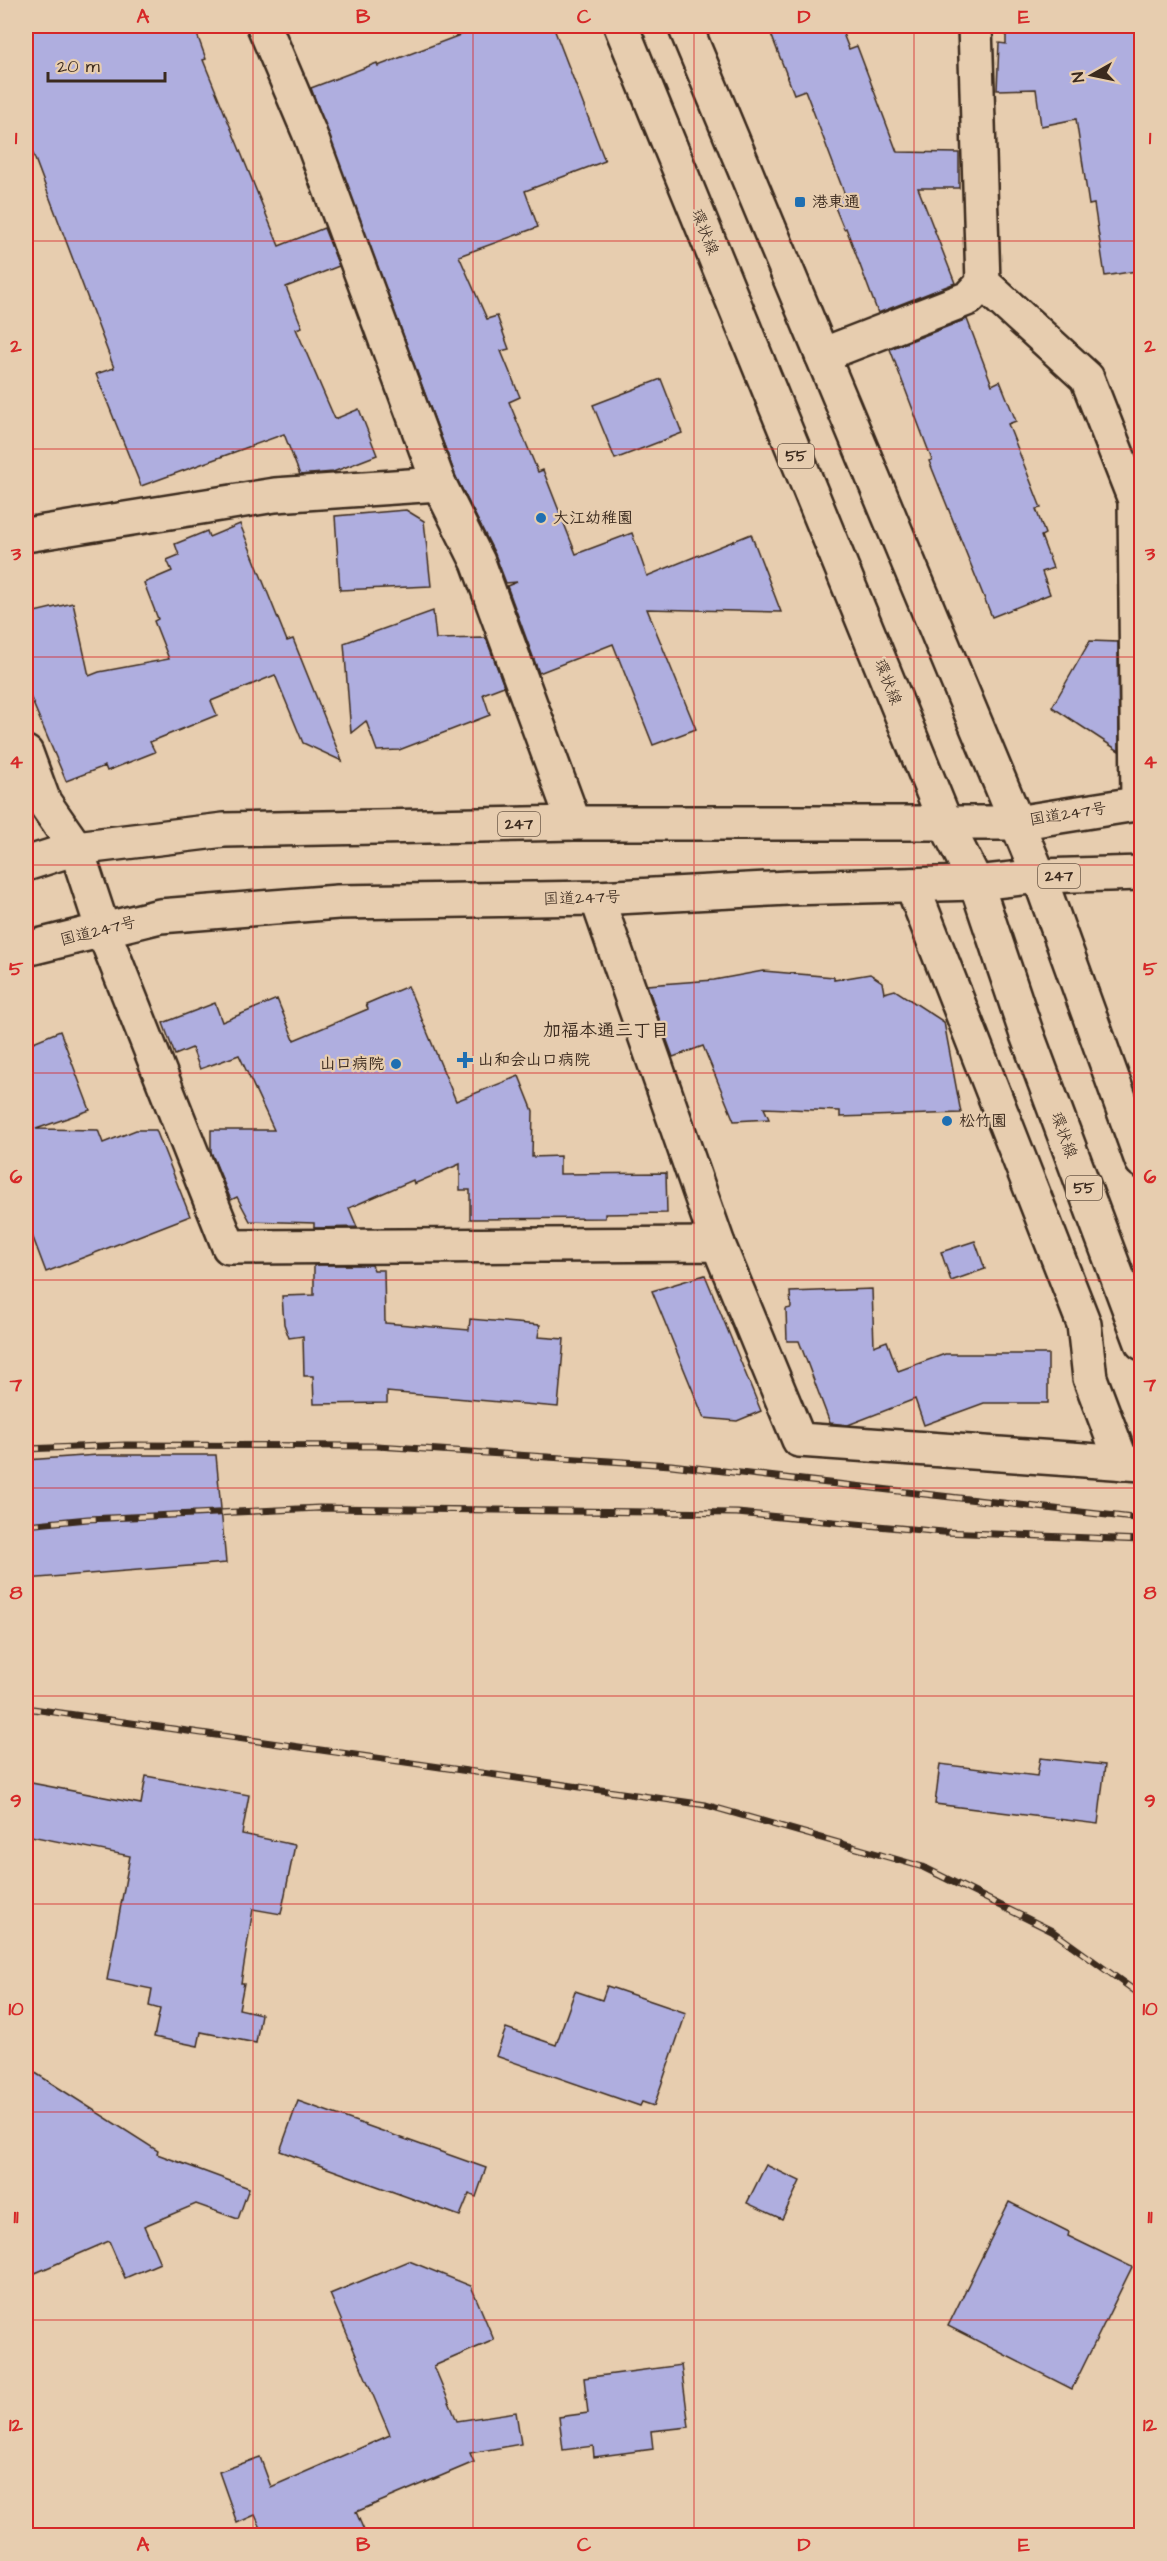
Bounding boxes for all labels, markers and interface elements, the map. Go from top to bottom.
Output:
text: A [137,3,150,31]
text: B [356,3,371,31]
text: C [577,3,592,31]
text: D [798,3,811,31]
text: E [1018,3,1030,31]
scale bar [48,45,165,83]
north arrow [1062,45,1122,105]
text: 20 m [57,54,100,79]
text: N [1067,71,1090,84]
text: 1 [15,124,18,152]
text: 1 [1149,124,1152,152]
place label: 港東通 [812,191,860,213]
marker: 港東通 [793,195,807,209]
street label: 環状線 [686,206,724,258]
text: 2 [9,332,22,360]
text: 2 [1143,332,1156,360]
road number: 55 [778,444,814,468]
place label: 大江幼稚園 [553,507,633,529]
marker: 大江幼稚園 [534,511,548,525]
text: 3 [10,540,22,568]
text: 3 [1144,540,1156,568]
street label: 環状線 [869,656,907,708]
text: 4 [9,748,23,776]
text: 4 [1143,748,1157,776]
street label: 国道247号 [1028,797,1108,831]
road number: 247 [498,812,540,836]
road number: 247 [1038,864,1080,888]
street label: 国道247号 [543,886,621,910]
street label: 国道247号 [58,911,138,951]
text: 5 [9,955,24,983]
text: 5 [1143,955,1158,983]
district label: 加福本通三丁目 [543,1018,669,1043]
place label: 山和会山口病院 [478,1049,590,1071]
marker: 山和会山口病院 [456,1051,474,1069]
place label: 山口病院 [320,1053,384,1075]
marker: 山口病院 [389,1057,403,1071]
street label: 環状線 [1045,1109,1083,1161]
place label: 松竹園 [959,1110,1007,1132]
marker: 松竹園 [940,1114,954,1128]
text: 6 [10,1163,23,1191]
text: 6 [1144,1163,1157,1191]
road number: 55 [1066,1176,1102,1200]
text: 7 [9,1371,23,1399]
text: 7 [1143,1371,1157,1399]
text: 8 [10,1579,23,1607]
text: 8 [1144,1579,1157,1607]
text: 9 [10,1787,22,1815]
text: 9 [1144,1787,1156,1815]
text: 10 [8,1995,24,2023]
text: 10 [1142,1995,1158,2023]
text: 11 [13,2203,19,2231]
text: 11 [1147,2203,1153,2231]
text: 12 [9,2411,24,2439]
text: 12 [1143,2411,1158,2439]
text: A [137,2531,150,2559]
text: B [356,2531,371,2559]
text: C [577,2531,592,2559]
text: D [798,2531,811,2559]
text: E [1018,2531,1030,2559]

